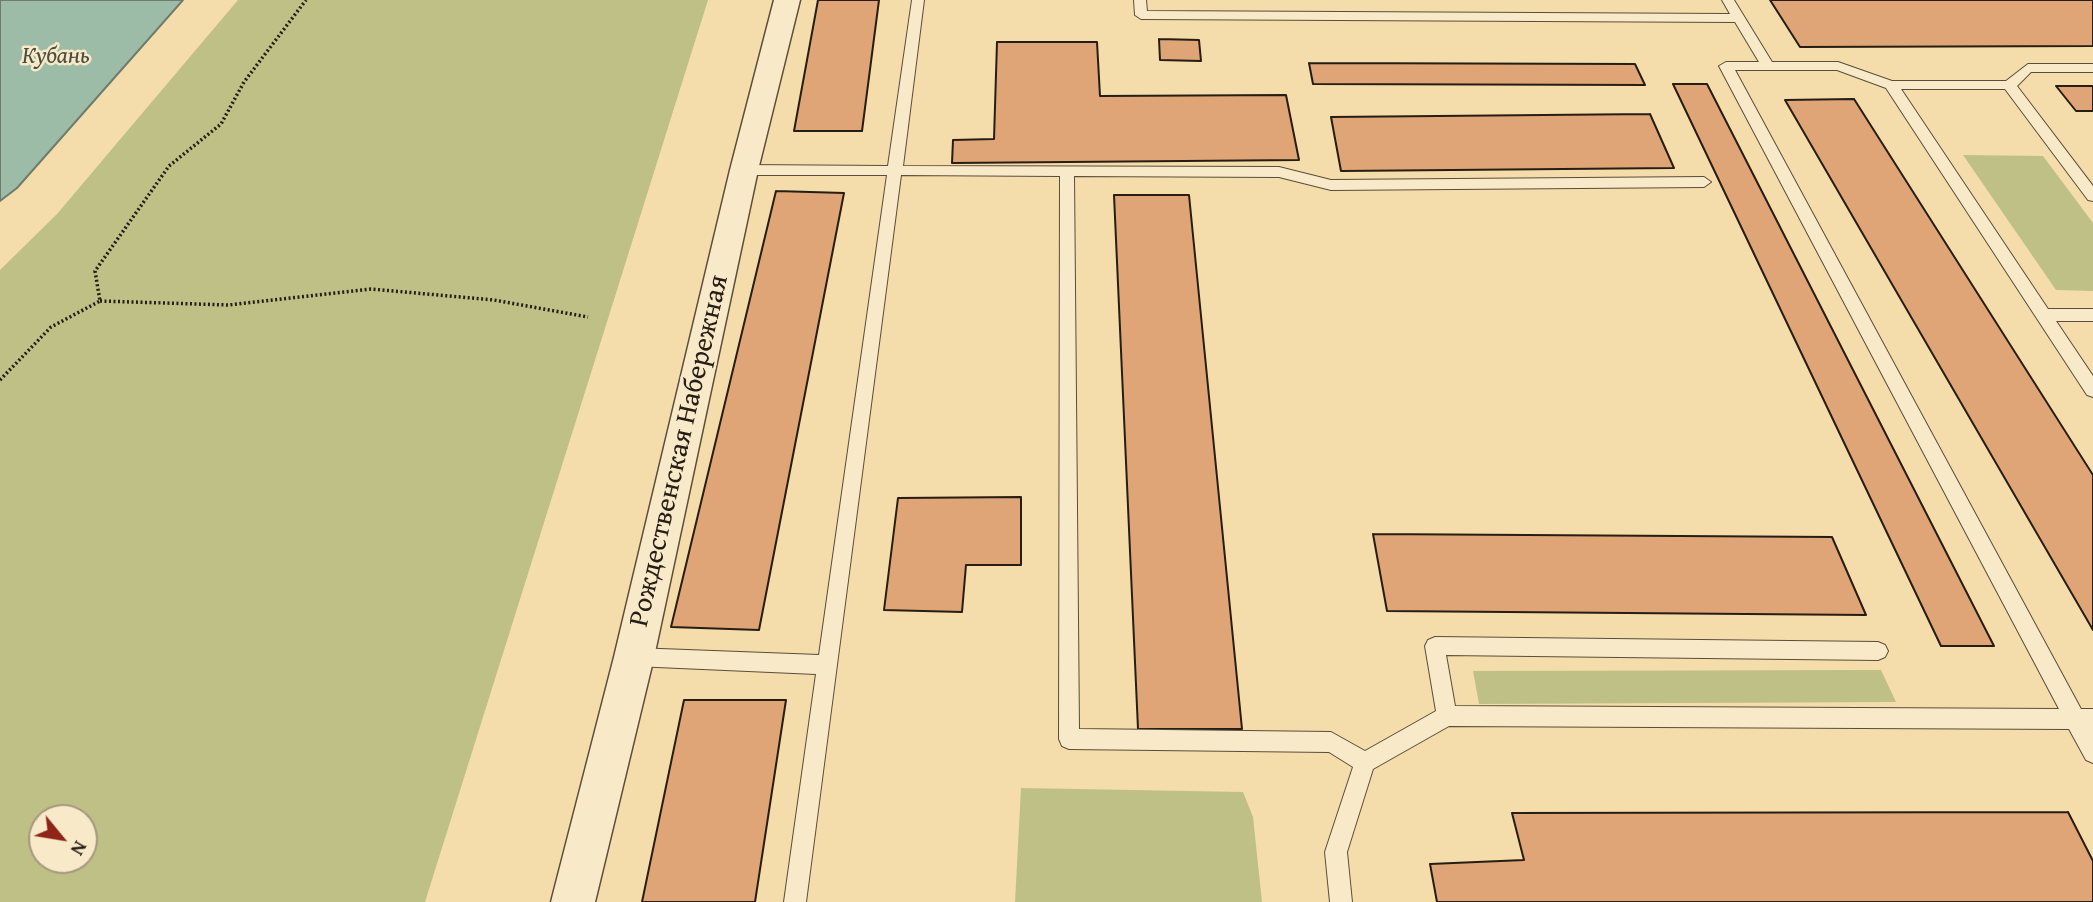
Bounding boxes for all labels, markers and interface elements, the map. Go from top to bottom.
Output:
water label: Кубань [22,43,90,71]
street label: Рождественская Набережная [623,272,737,630]
north arrow [28,804,98,874]
text: N [64,836,95,861]

